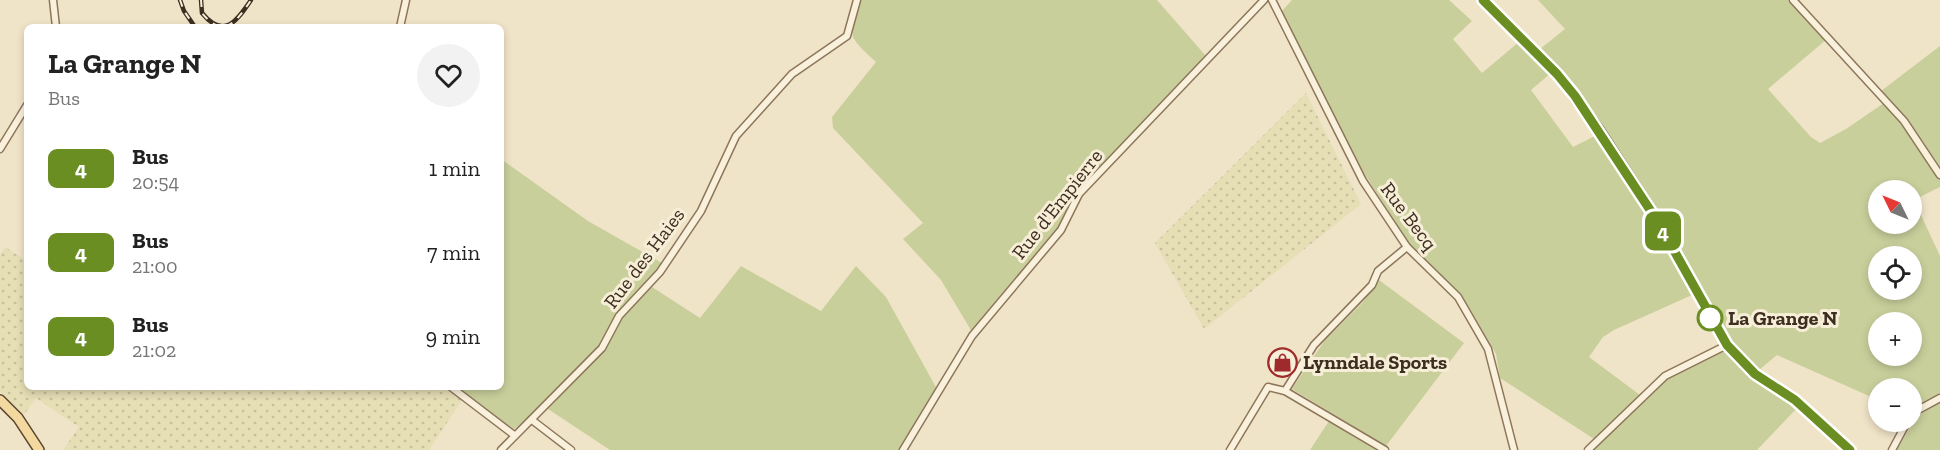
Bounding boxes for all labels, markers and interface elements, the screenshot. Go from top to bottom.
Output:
button: heart [417,44,480,107]
text: La Grange N [48,47,201,80]
text: Bus [48,86,80,110]
text: Bus [132,143,169,170]
street label: Rue d'Empierre [1006,144,1108,264]
text: 1 min [429,155,480,182]
text: 4 [75,156,87,181]
text: 20:54 [132,170,179,194]
street label: Rue Becq [1376,177,1443,255]
north arrow [1868,180,1922,234]
map controls [1868,180,1922,432]
street label: Rue des Haies [598,203,690,313]
line badge: 4 [1644,212,1682,250]
text: 4 [1657,219,1669,244]
text: Bus [132,227,169,254]
text: 7 min [427,239,480,266]
text: 4 [75,240,87,265]
button: locate [1868,246,1922,300]
text: 21:00 [132,254,178,278]
marker: La Grange N [1697,305,1723,331]
place label: La Grange N [1728,306,1837,330]
text: Bus [132,311,169,338]
button: + [1868,312,1922,366]
text: 9 min [426,323,480,350]
text: 4 [75,324,87,349]
text: 21:02 [132,338,176,362]
shop icon: Lynndale Sports [1266,346,1298,378]
place label: Lynndale Sports [1303,350,1447,374]
button: − [1868,378,1922,432]

